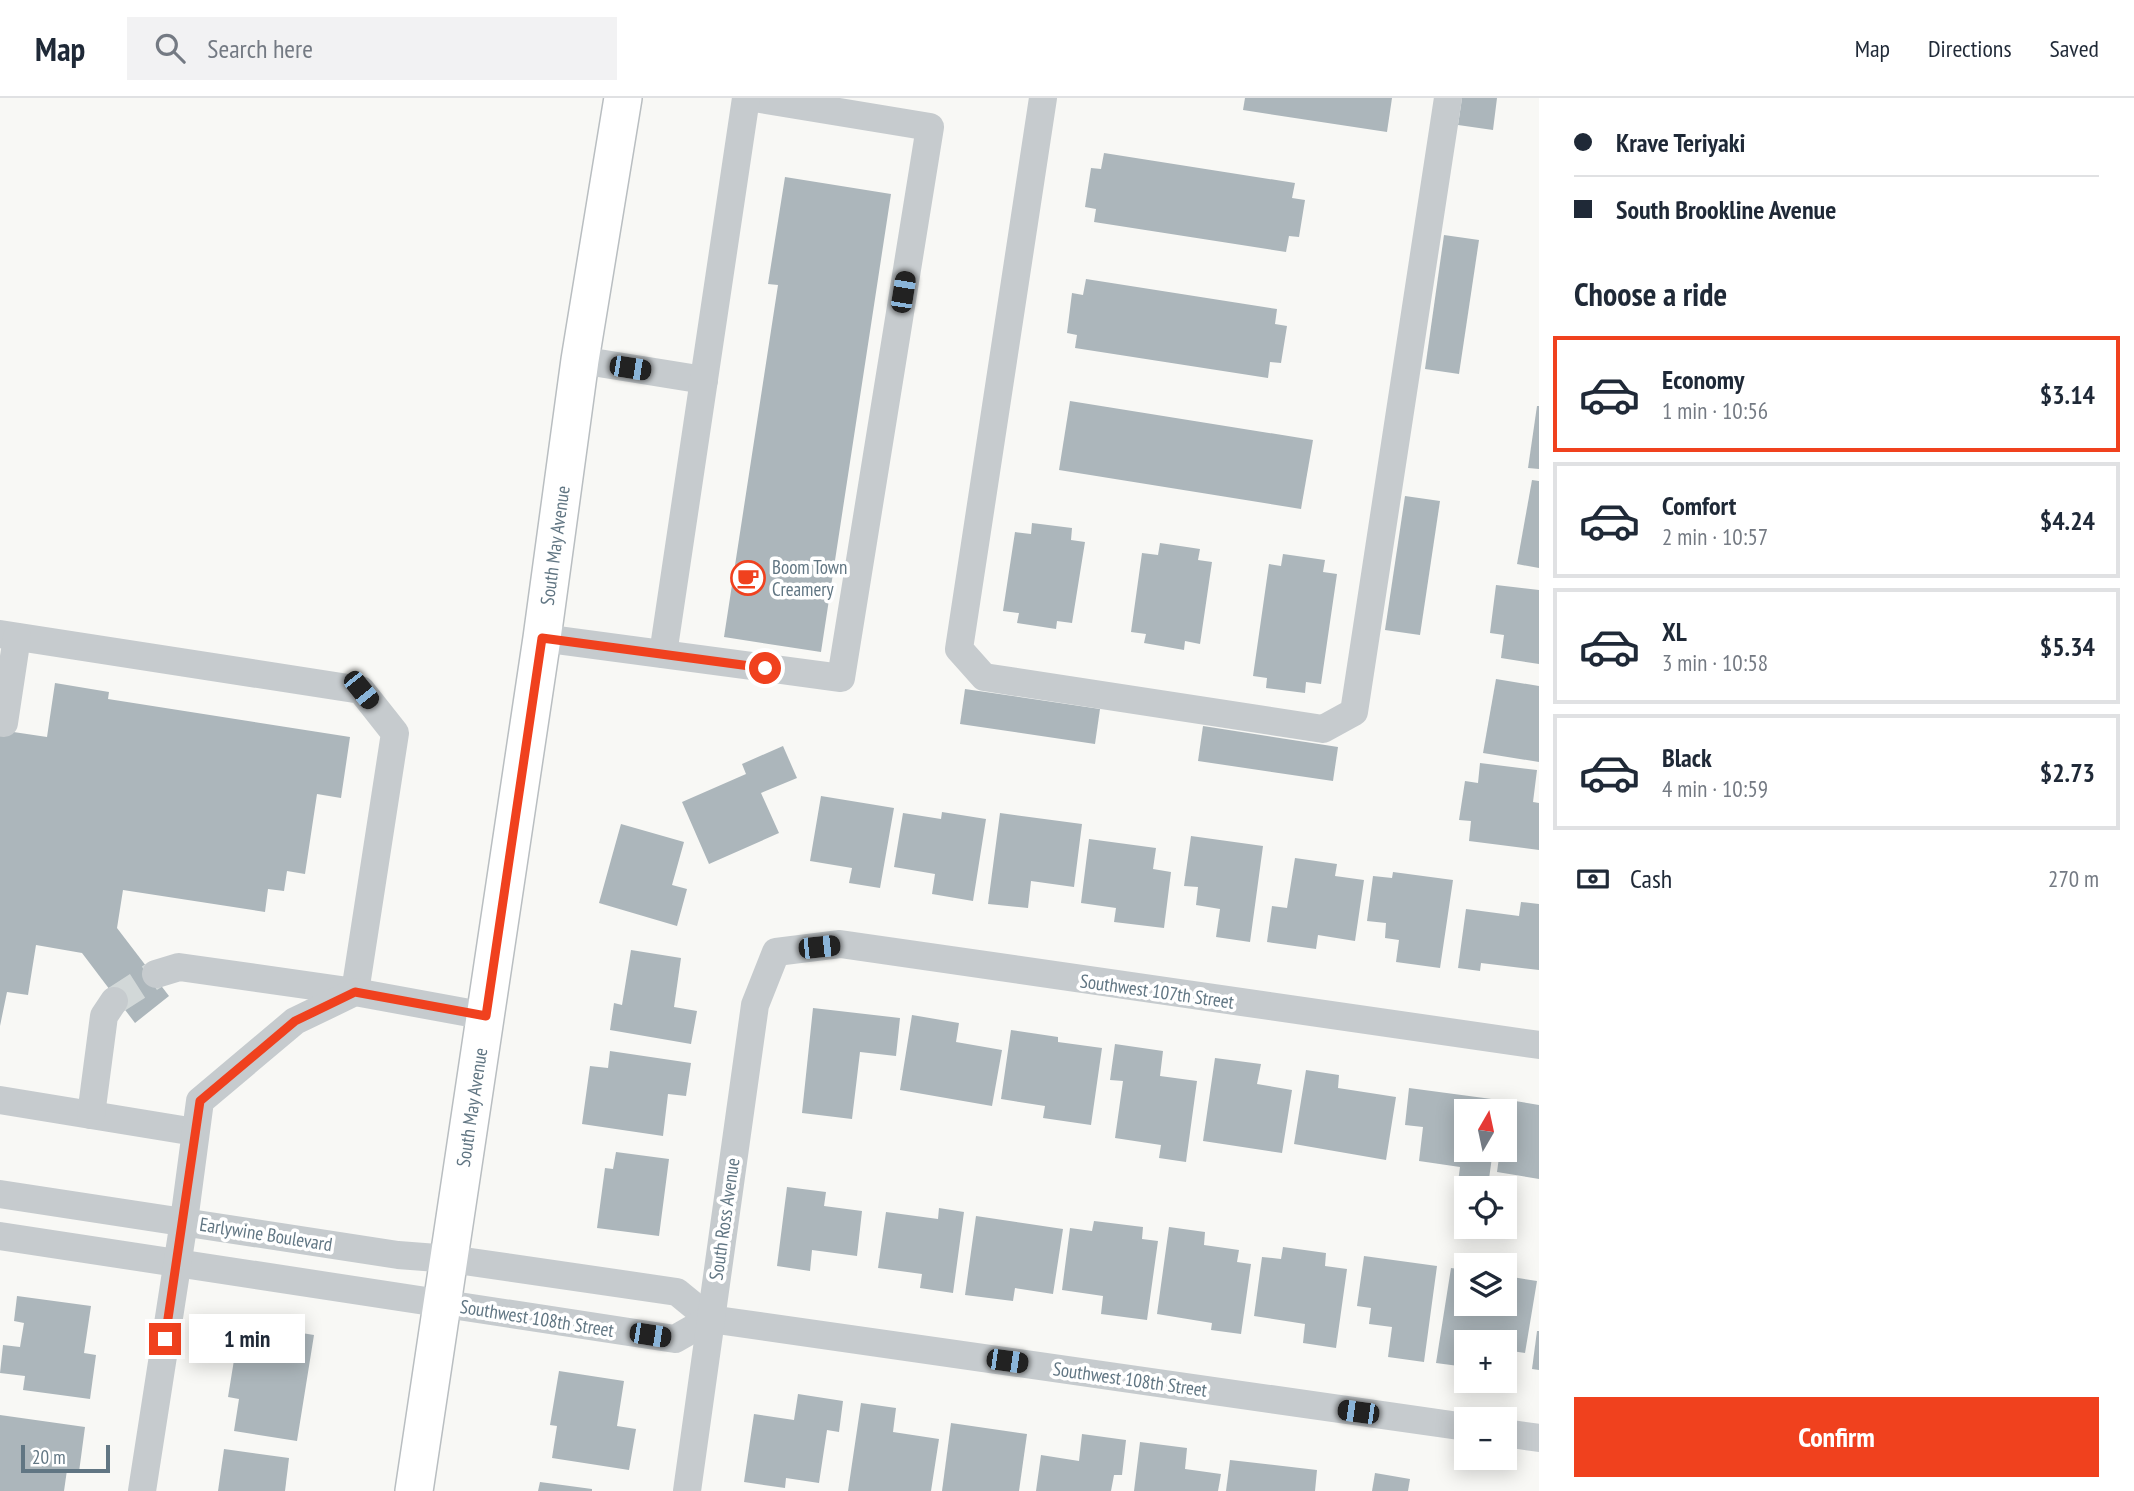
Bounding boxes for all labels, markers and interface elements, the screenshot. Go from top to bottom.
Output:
search box [127,17,617,80]
text: Map [35,27,85,70]
icon: search [151,29,189,67]
text: Search here [207,32,313,65]
text: Map [1855,33,1890,64]
text: Directions [1928,33,2012,64]
text: Saved [2050,33,2099,64]
text: Krave Teriyaki [1616,126,1745,159]
text: South Brookline Avenue [1616,193,1836,226]
car [890,270,917,314]
text: Choose a ride [1574,273,1727,315]
car [608,354,653,382]
icon: car [1578,363,1641,426]
text: Economy [1662,363,1744,396]
text: $3.14 [2040,378,2095,411]
text: 1 min · 10:56 [1662,396,1768,425]
street label: South May Avenue [535,484,575,607]
icon: car [1578,489,1641,552]
text: Comfort [1662,489,1736,522]
text: $4.24 [2040,504,2095,537]
text: 2 min · 10:57 [1662,522,1768,551]
place label: Boom Town Creamery [772,555,847,601]
cafe icon: Boom Town Creamery [729,559,767,597]
icon: car [1578,615,1641,678]
text: XL [1662,615,1687,648]
text: $5.34 [2040,630,2095,663]
text: 3 min · 10:58 [1662,648,1768,677]
route start [749,652,781,684]
car [340,667,383,713]
icon: car [1578,741,1641,804]
text: Black [1662,741,1712,774]
text: $2.73 [2040,756,2095,789]
text: 4 min · 10:59 [1662,774,1768,803]
icon: cash [1574,860,1612,898]
text: Cash [1630,862,1672,895]
text: 270 m [2048,864,2099,893]
car [798,934,841,960]
street label: Southwest 107th Street [1078,968,1236,1014]
street label: South May Avenue [451,1046,492,1168]
north arrow [1454,1099,1517,1162]
map controls [1454,1099,1517,1470]
street label: South Ross Avenue [704,1156,744,1282]
button: locate [1454,1176,1517,1239]
street label: Earlywine Boulevard [198,1212,334,1256]
button: layers [1454,1253,1517,1316]
street label: Southwest 108th Street [458,1294,616,1342]
callout: 1 min [190,1314,305,1364]
car [628,1321,673,1349]
route end [149,1323,181,1355]
text: 1 min [224,1324,270,1353]
button: + [1454,1330,1517,1393]
car [985,1348,1030,1374]
street label: Southwest 108th Street [1051,1356,1209,1402]
button: Confirm [1574,1397,2099,1477]
car [1336,1399,1381,1425]
button: − [1454,1407,1517,1470]
scale bar [21,1442,110,1474]
text: 20 m [32,1445,66,1469]

